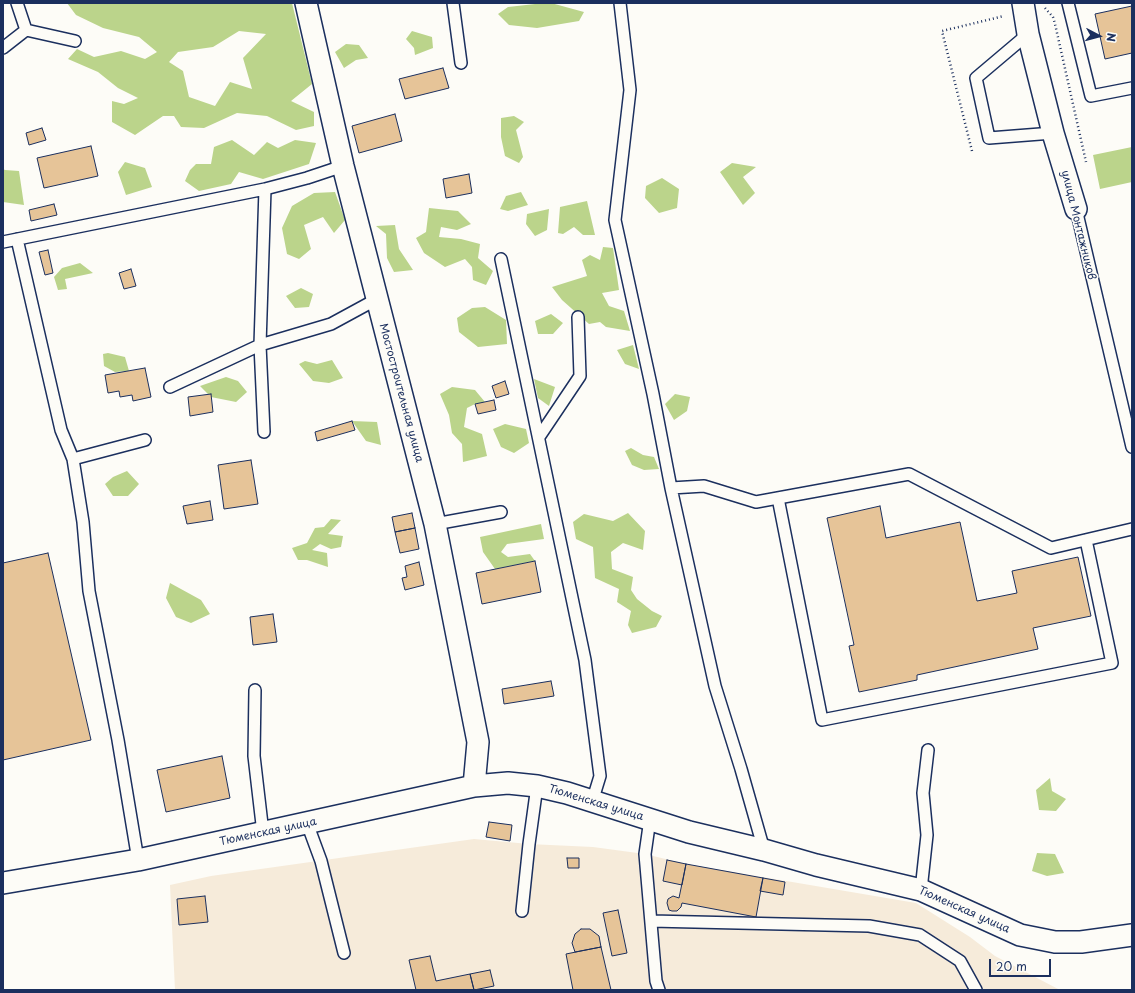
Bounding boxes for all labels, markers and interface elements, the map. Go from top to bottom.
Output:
north arrow [1079,16,1119,56]
text: N [1103,32,1120,43]
street label: улица Монтажников [1058,169,1098,281]
street label: Мостостроительная улица [376,322,426,464]
street label: Тюменская улица [547,782,645,824]
street label: Тюменская улица [218,815,318,849]
street label: Тюменская улица [916,884,1012,936]
scale bar [991,951,1053,977]
text: 20 m [996,957,1027,975]

